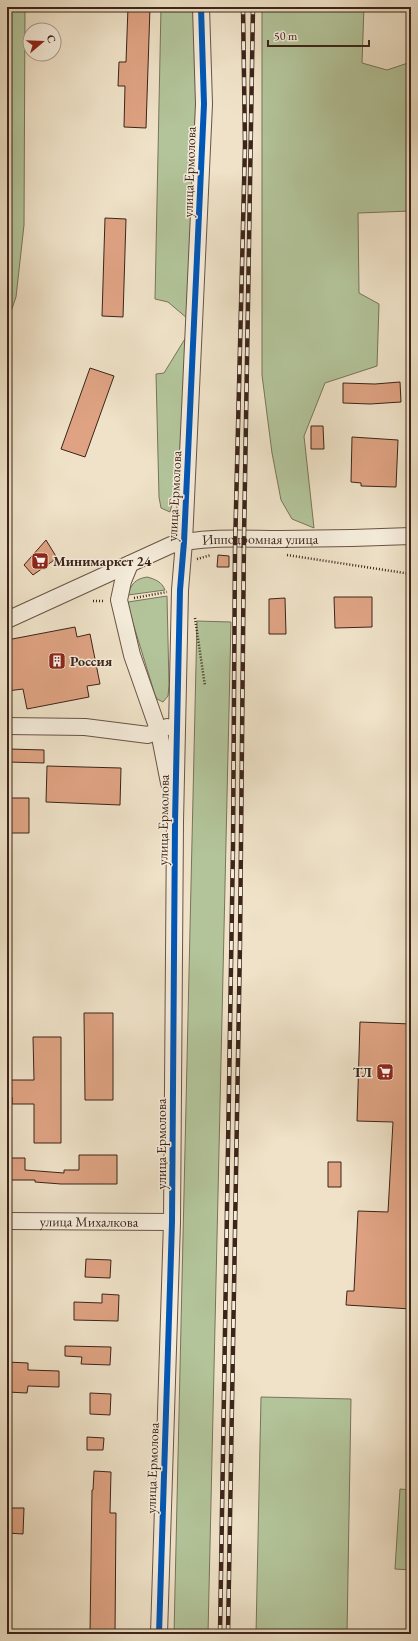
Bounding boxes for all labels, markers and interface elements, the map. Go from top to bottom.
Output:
north arrow [22,22,62,62]
scale bar [268,22,369,48]
text: 50 m [274,28,298,44]
text: С [44,33,59,45]
street label: улица Ермолова [178,126,200,218]
street label: улица Ермолова [163,450,185,542]
street label: Ипподромная улица [202,530,319,549]
supermarket icon: Минимаркет 24 [30,551,50,571]
place label: Минимаркет 24 [53,552,152,570]
building icon: Россия [47,651,67,671]
place label: Россия [70,652,113,670]
street label: улица Ермолова [153,774,173,866]
supermarket icon: ТЛ [375,1062,395,1082]
place label: ТЛ [353,1063,373,1081]
street label: улица Ермолова [152,1098,170,1190]
street label: улица Михалкова [40,1212,139,1231]
street label: улица Ермолова [141,1422,163,1514]

